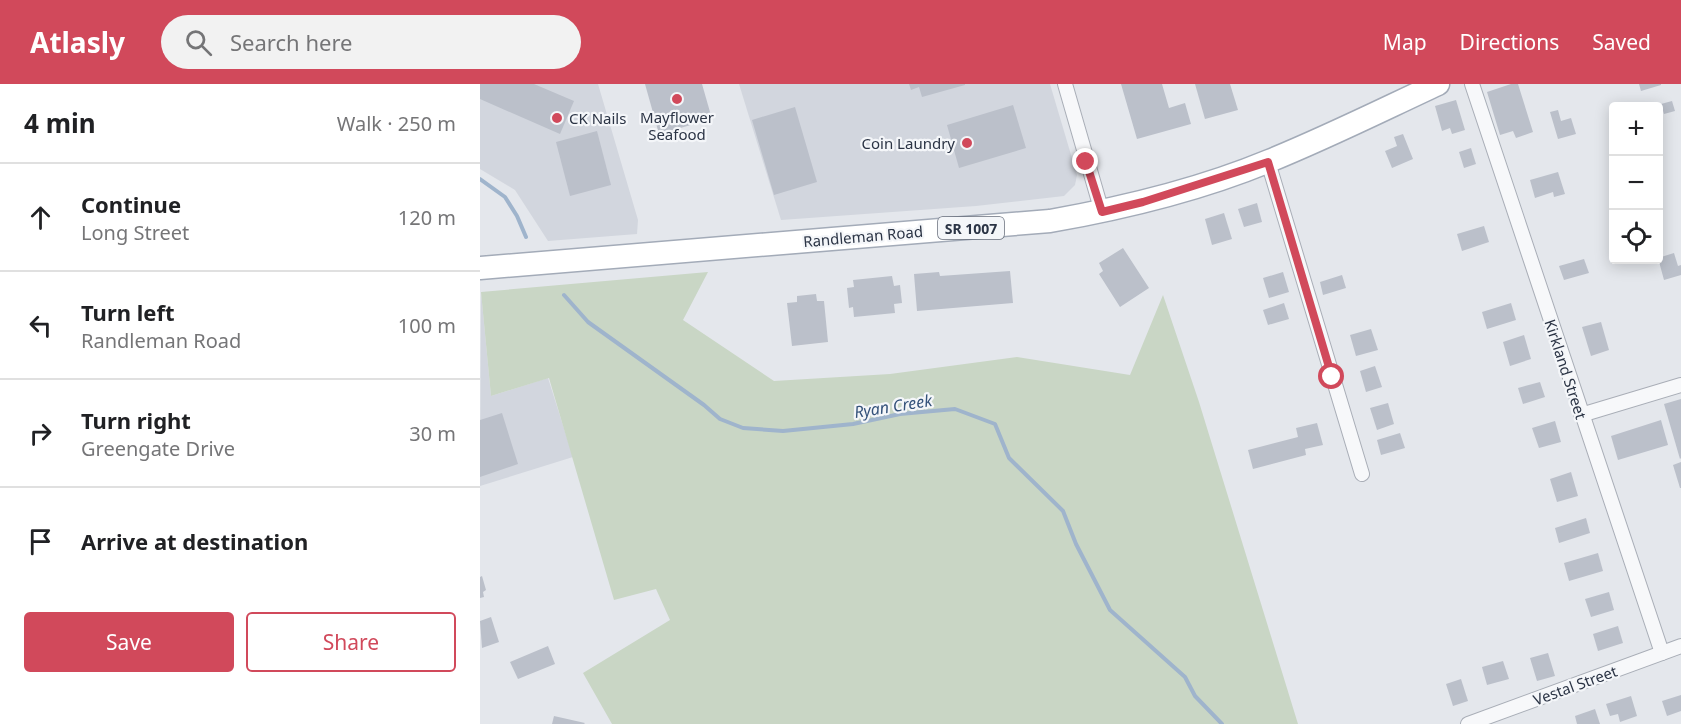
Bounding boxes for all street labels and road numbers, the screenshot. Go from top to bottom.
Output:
road number: SR 1007 [938,217,1004,239]
street label: Randleman Road [802,221,924,251]
street label: Kirkland Street [1540,316,1592,422]
street label: Vestal Street [1530,660,1620,709]

